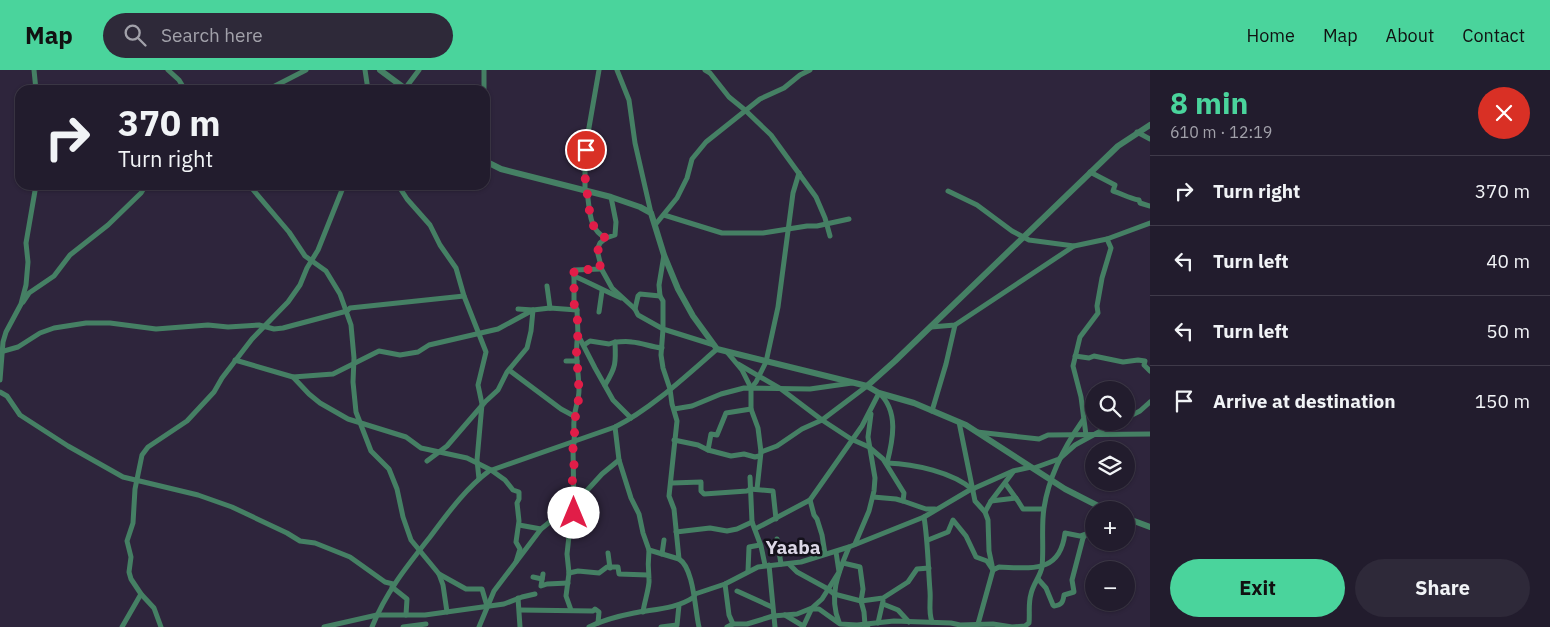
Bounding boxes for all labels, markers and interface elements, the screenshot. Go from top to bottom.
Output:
search box [103,13,453,58]
text: Map [25,19,73,51]
icon: search [121,21,149,49]
text: Search here [161,23,263,47]
text: Home [1247,24,1295,47]
text: Map [1323,24,1358,47]
text: About [1386,24,1434,47]
text: Contact [1462,24,1525,47]
text: 8 min [1170,83,1248,122]
button: close [1478,87,1530,139]
text: 370 m [118,100,221,146]
icon: right [35,105,100,170]
text: 610 m · 12:19 [1170,122,1272,142]
pin [565,129,607,171]
icon: arrive [572,136,600,164]
text: Turn right [118,144,213,173]
icon: right [1170,177,1198,205]
text: Turn right [1213,179,1300,203]
text: 370 m [1475,179,1530,203]
icon: left [1170,247,1198,275]
text: Turn left [1213,249,1289,273]
text: 40 m [1486,249,1530,273]
icon: left [1170,317,1198,345]
text: Turn left [1213,319,1289,343]
text: 50 m [1486,319,1530,343]
map controls [1085,381,1135,611]
button: search [1085,381,1135,431]
icon: arrive [1170,387,1198,415]
text: Arrive at destination [1213,389,1396,413]
text: 150 m [1475,389,1530,413]
button: layers [1085,441,1135,491]
position arrow [547,486,599,538]
button: + [1085,501,1135,551]
district label: Yaaba [765,535,821,559]
button: Exit [1170,559,1345,617]
button: Share [1355,559,1530,617]
button: − [1085,561,1135,611]

